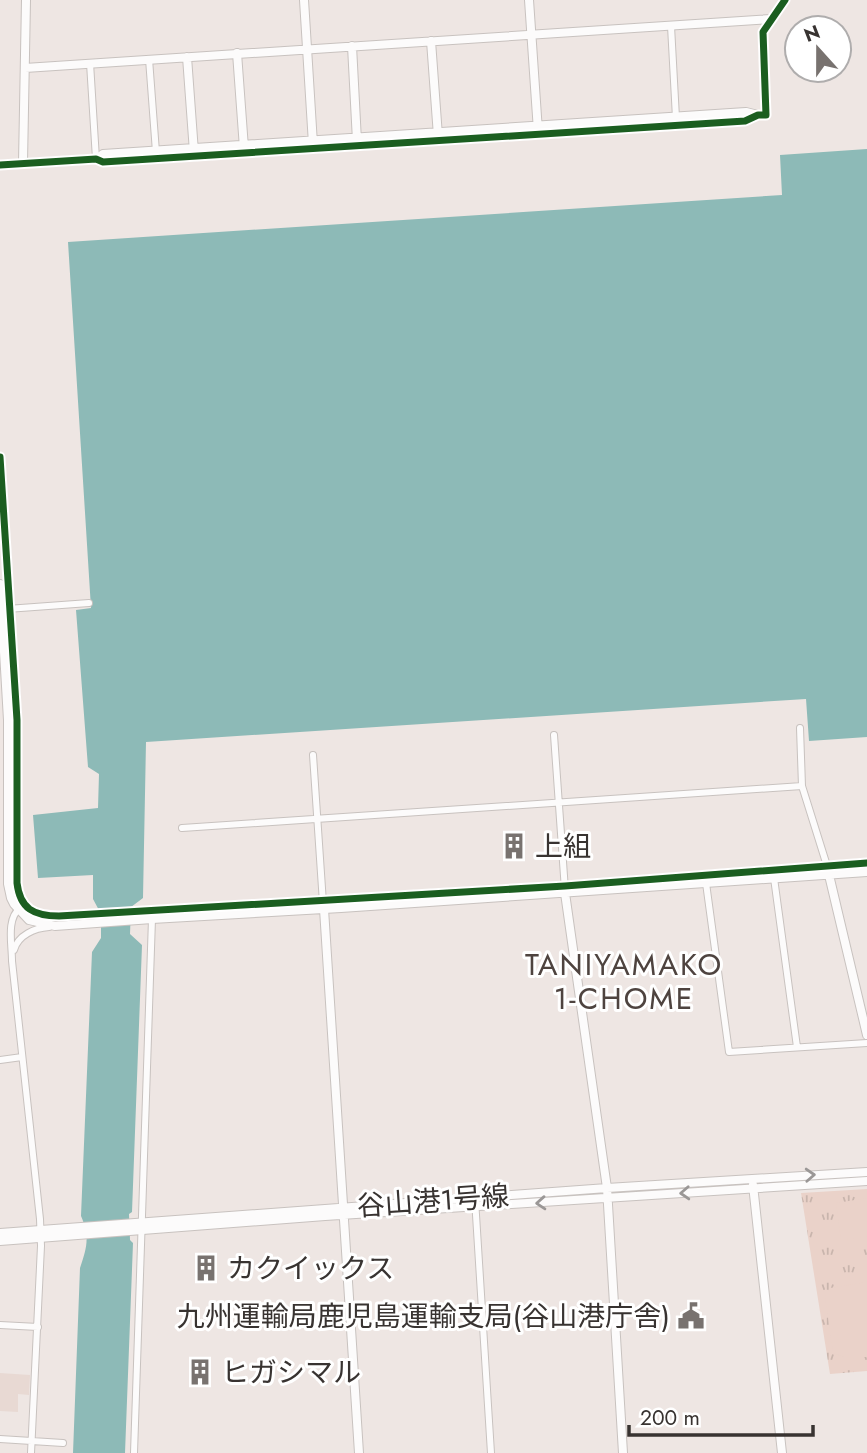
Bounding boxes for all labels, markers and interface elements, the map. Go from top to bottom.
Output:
north arrow [783,14,853,84]
text: N [800,18,824,49]
place label: 上組 [535,826,591,867]
building icon: 上組 [499,831,529,861]
district label: TANIYAMAKO 1-CHOME [525,943,723,1020]
one-way arrow [804,1168,815,1183]
street label: 谷山港1号線 [355,1175,511,1227]
one-way arrow [679,1185,690,1200]
one-way arrow [536,1195,547,1210]
place label: カクイックス [227,1248,394,1289]
building icon: カクイックス [191,1253,221,1283]
place label: 九州運輸局鹿児島運輸支局(谷山港庁舎) [177,1296,670,1337]
public building icon: 九州運輸局鹿児島運輸支局(谷山港庁舎) [676,1301,706,1331]
place label: ヒガシマル [221,1352,361,1393]
building icon: ヒガシマル [185,1357,215,1387]
scale bar [629,1394,813,1438]
text: 200 m [640,1403,700,1433]

